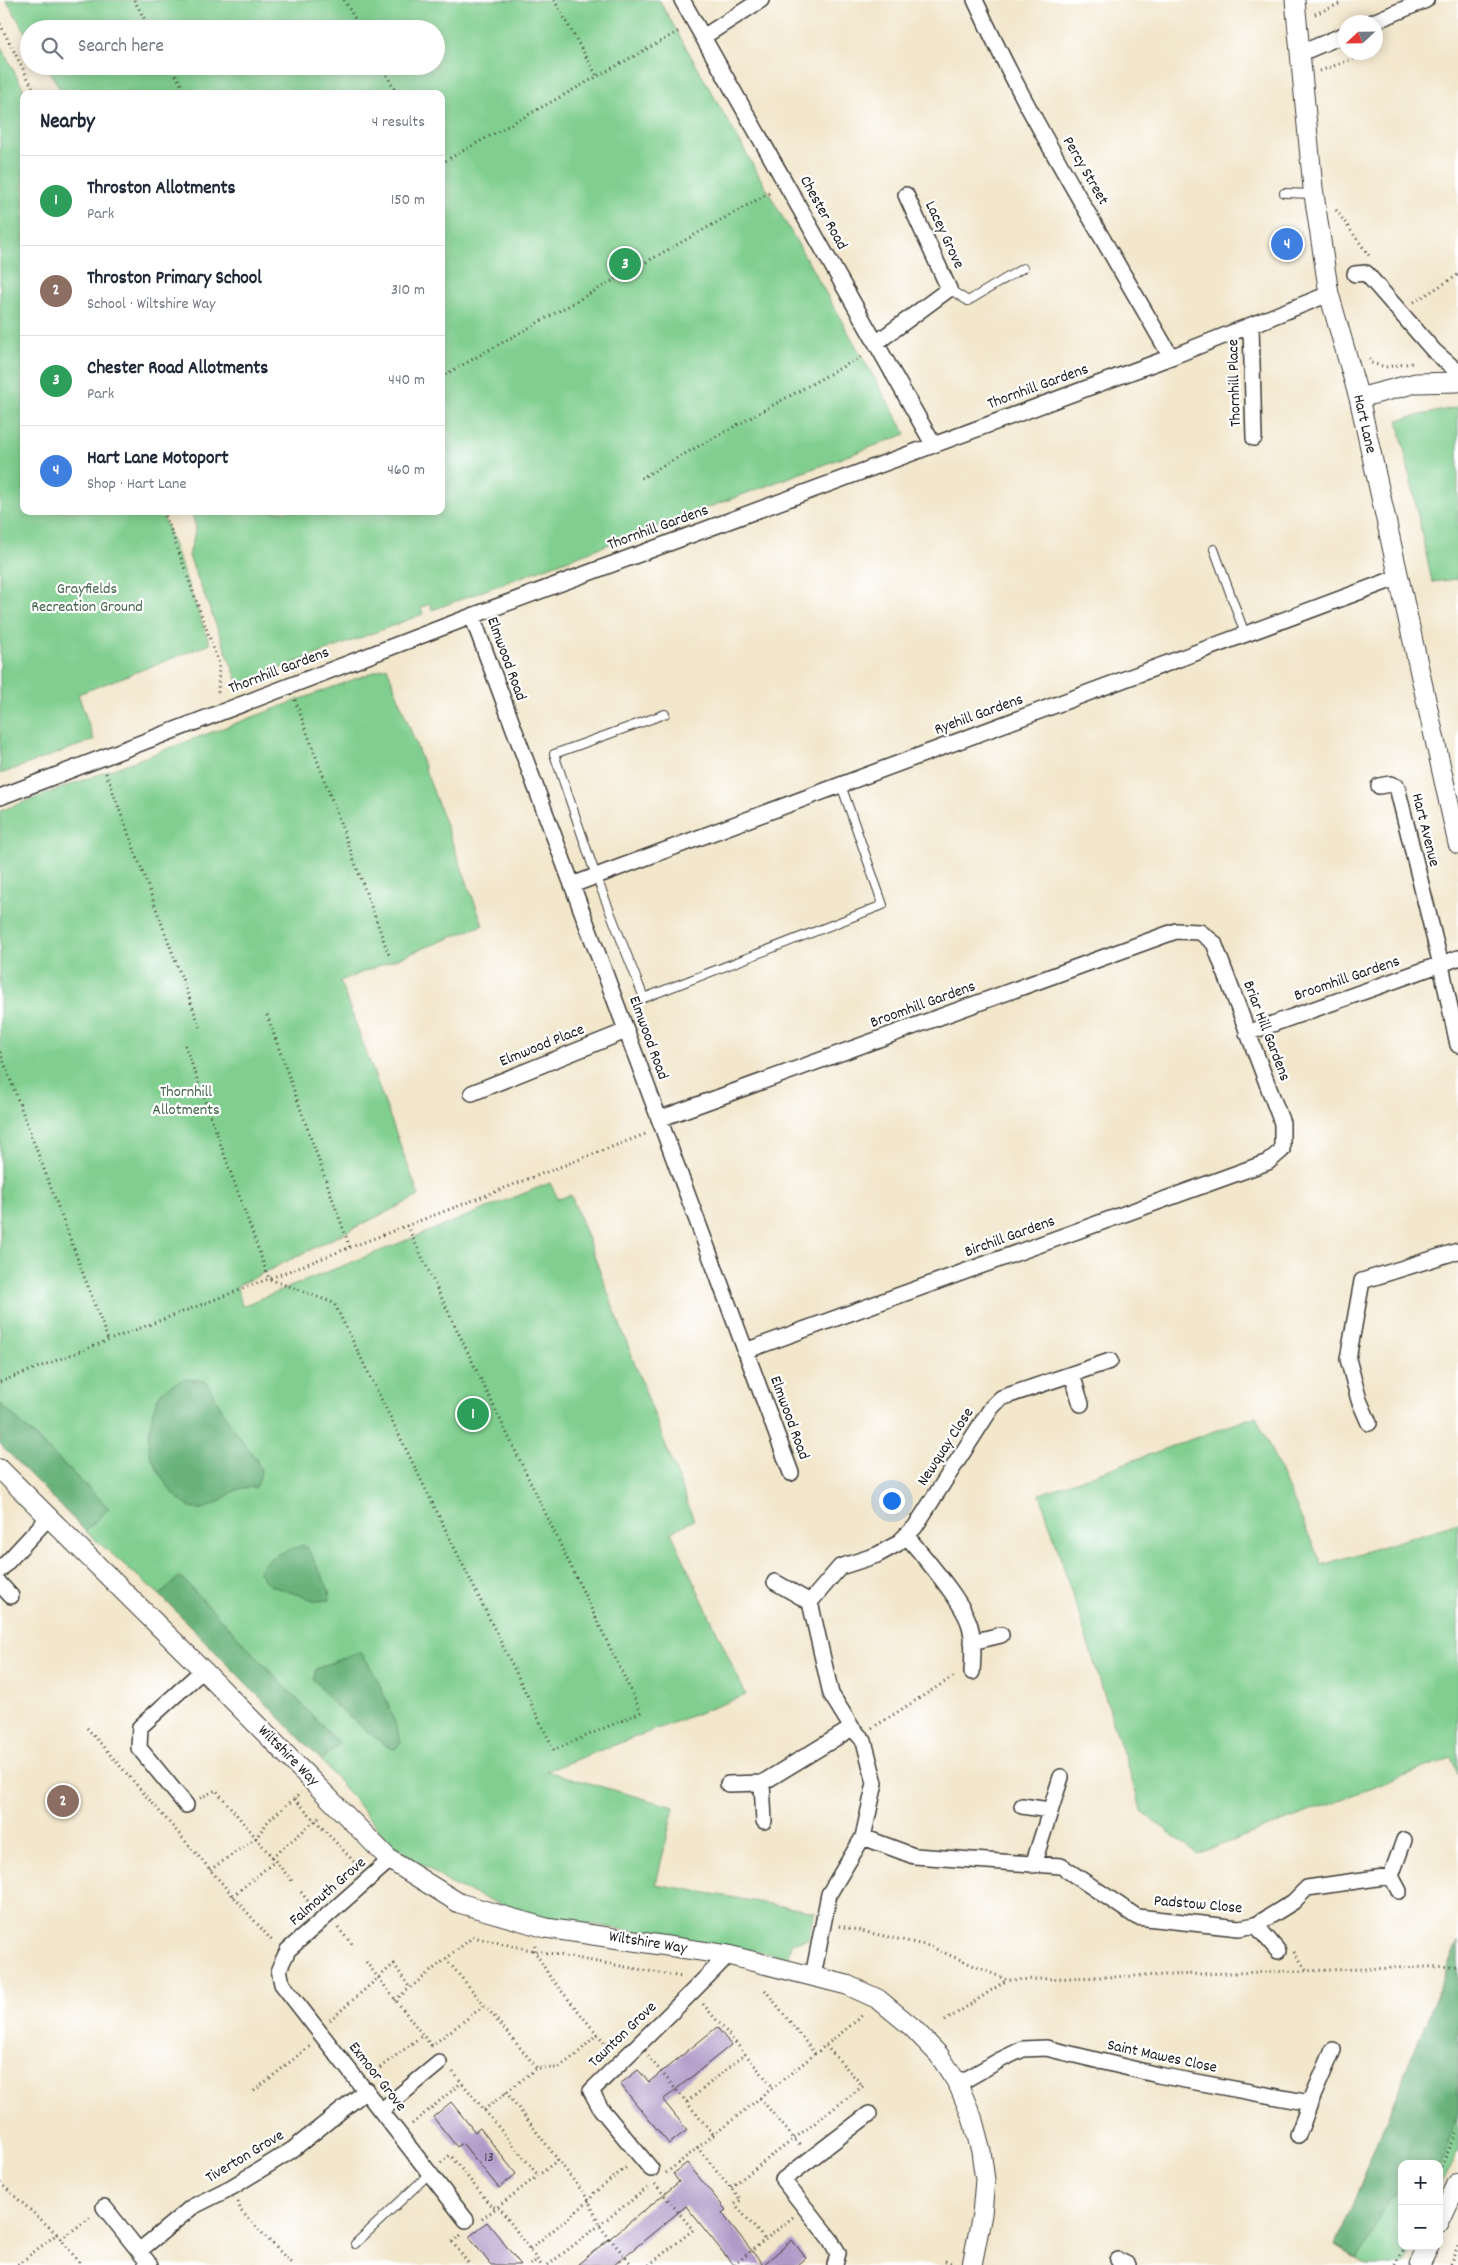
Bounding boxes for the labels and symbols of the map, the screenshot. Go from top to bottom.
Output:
north arrow [1338,15,1383,60]
street label: Percy Street [1056,132,1114,210]
street label: Chester Road [793,172,853,254]
street label: Lacey Grove [918,197,970,273]
pin: 4 [1271,225,1303,263]
pin: 3 [609,245,641,283]
street label: Thornhill Place [1222,339,1248,427]
street label: Thornhill Gardens [984,358,1092,416]
street label: Hart Lane [1346,392,1382,456]
street label: Thornhill Gardens [604,499,712,557]
park label: Grayfields Recreation Ground [31,578,143,619]
street label: Elmwood Road [480,614,532,704]
street label: Thornhill Gardens [225,641,333,701]
street label: Ryehill Gardens [931,688,1027,742]
street label: Hart Avenue [1405,791,1445,869]
street label: Broomhill Gardens [1291,950,1403,1008]
street label: Broomhill Gardens [867,975,979,1035]
street label: Briar Hill Gardens [1236,977,1296,1085]
street label: Elmwood Road [622,993,674,1083]
street label: Elmwood Place [496,1019,588,1073]
park label: Thornhill Allotments [152,1081,220,1122]
street label: Birchill Gardens [962,1210,1059,1264]
street label: Elmwood Road [763,1373,815,1463]
pin: 1 [457,1395,489,1433]
street label: Newquay Close [912,1403,980,1491]
your location [879,1488,905,1514]
street label: Wiltshire Way [252,1720,324,1792]
pin: 2 [47,1782,79,1820]
street label: Falmouth Grove [285,1852,371,1932]
street label: Padstow Close [1153,1890,1243,1920]
street label: Wiltshire Way [607,1925,689,1961]
street label: Taunton Grove [584,1996,662,2074]
street label: Saint Mawes Close [1105,2034,1219,2080]
street label: Exmoor Grove [342,2037,412,2117]
street label: Tiverton Grove [201,2125,289,2189]
house number: 13 [484,2148,494,2168]

